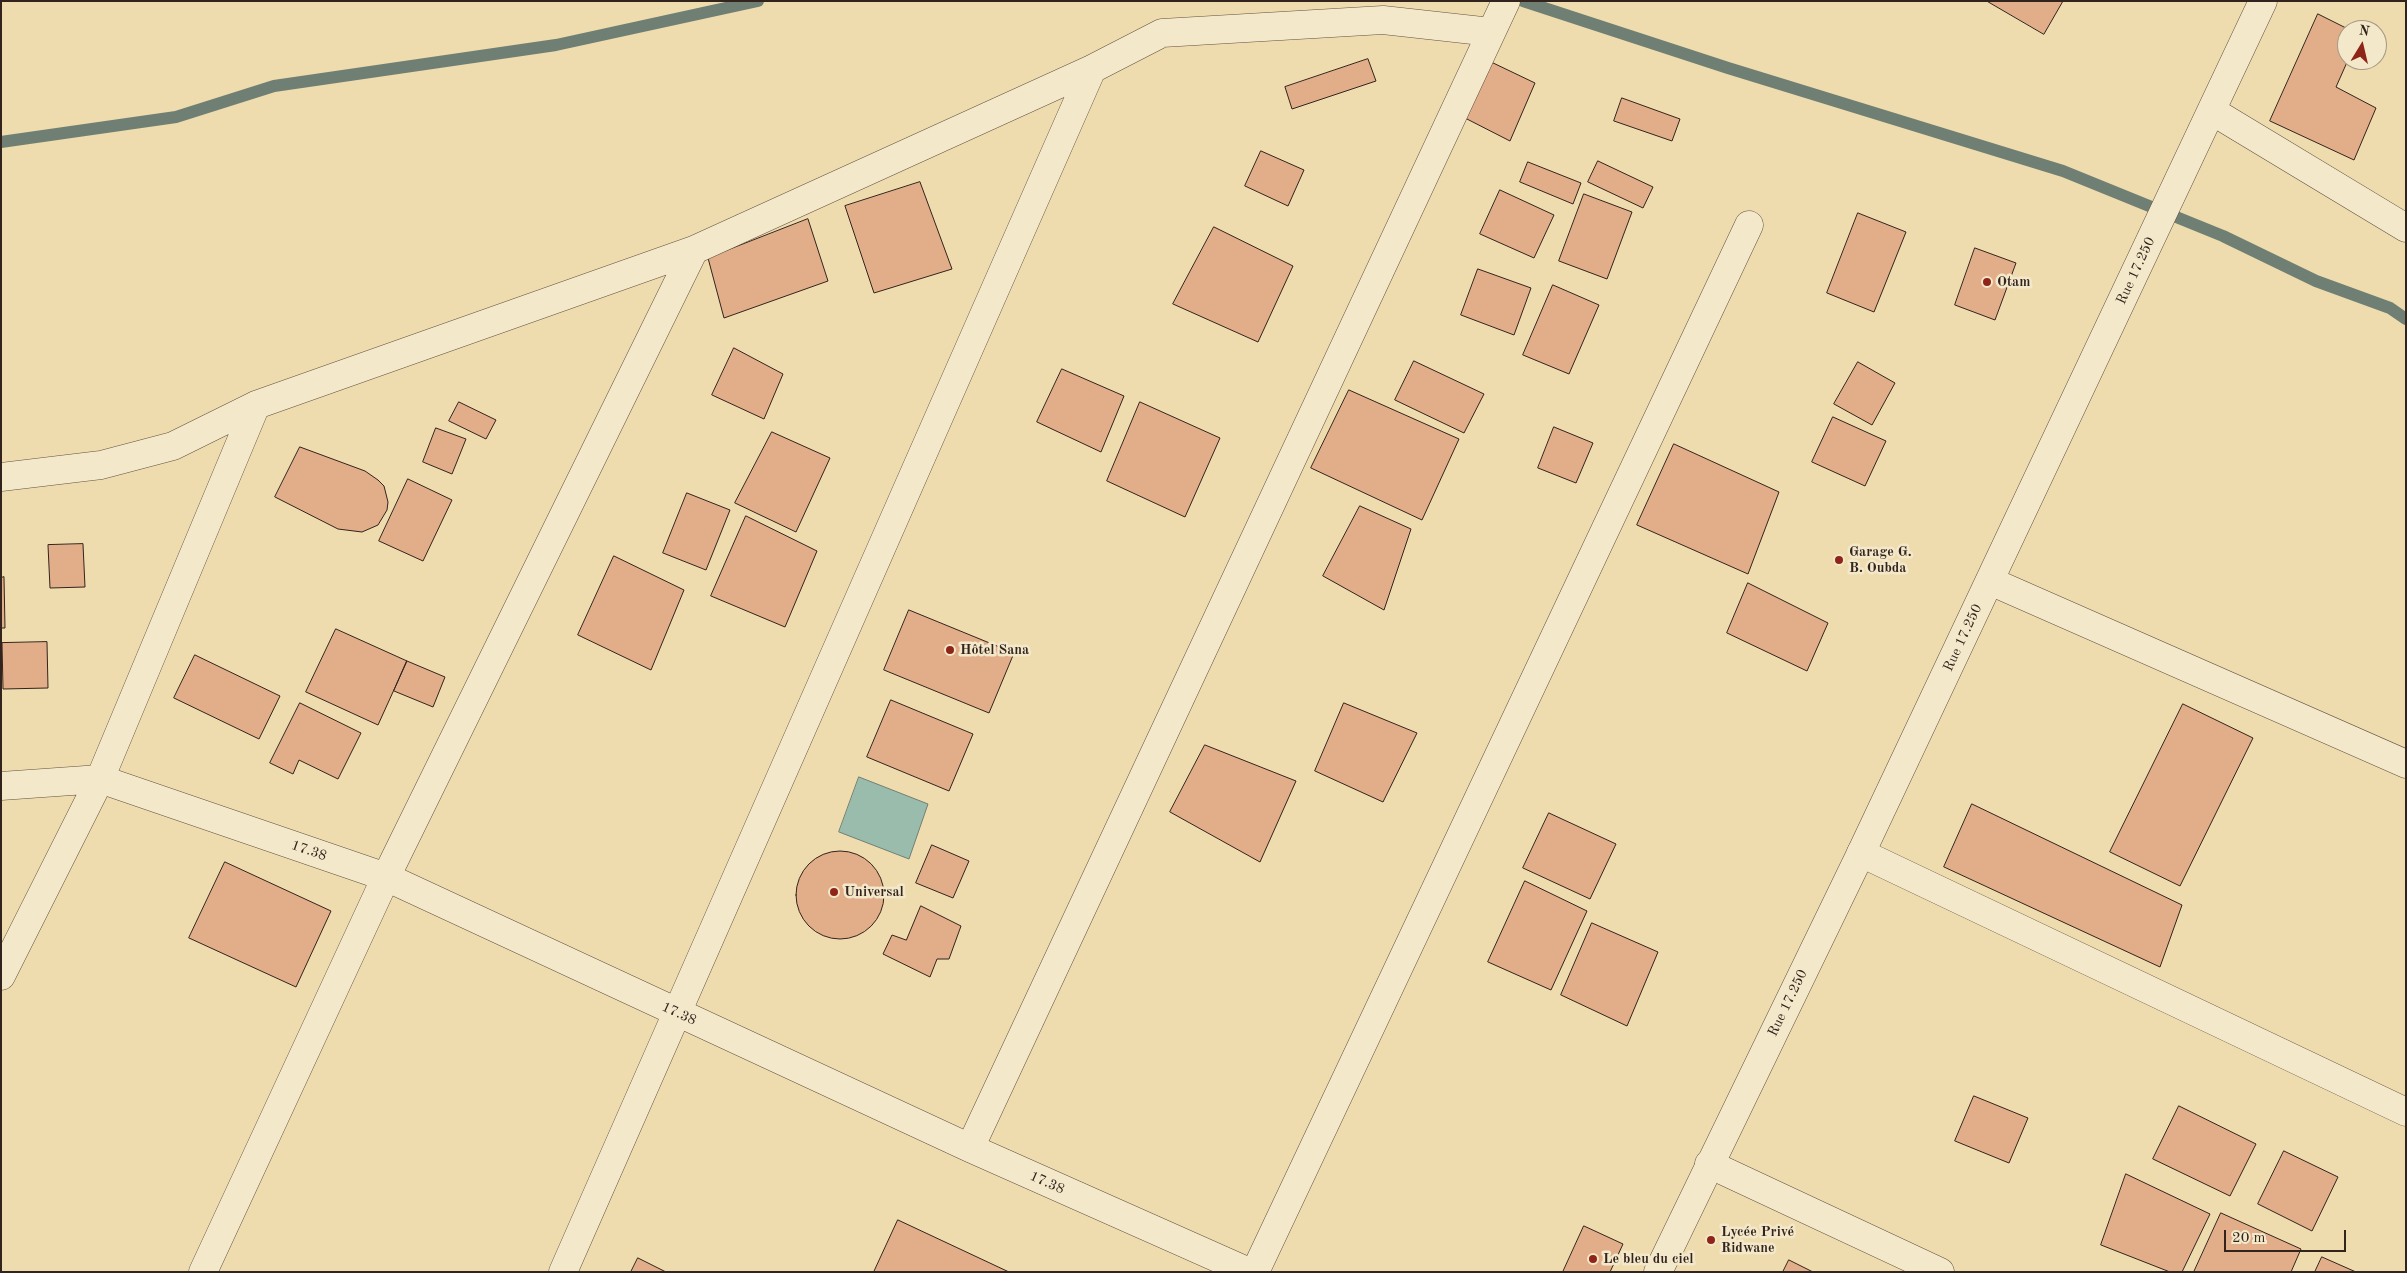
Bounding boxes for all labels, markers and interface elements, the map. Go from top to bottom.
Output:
north arrow [2337,20,2387,70]
text: N [2358,23,2371,39]
street label: Rue 17.250 [2113,235,2159,307]
place label: Otam [1997,274,2030,290]
marker: Otam [1981,276,1993,288]
place label: Garage G. B. Oubda [1849,544,1912,576]
marker: Garage G. B. Oubda [1833,554,1845,566]
street label: Rue 17.250 [1940,602,1986,674]
place label: Hôtel Sana [960,642,1029,658]
marker: Hôtel Sana [944,644,956,656]
street label: 17.38 [289,837,329,865]
place label: Universal [844,884,904,900]
marker: Universal [828,886,840,898]
street label: Rue 17.250 [1765,967,1811,1039]
street label: 17.38 [659,999,699,1029]
street label: 17.38 [1027,1168,1067,1198]
scale bar [2227,1220,2350,1252]
place label: Lycée Privé Ridwane [1721,1224,1794,1256]
text: 20 m [2232,1231,2266,1246]
marker: Lycée Privé Ridwane [1705,1234,1717,1246]
place label: Le bleu du ciel [1603,1251,1694,1267]
marker: Le bleu du ciel [1587,1253,1599,1265]

